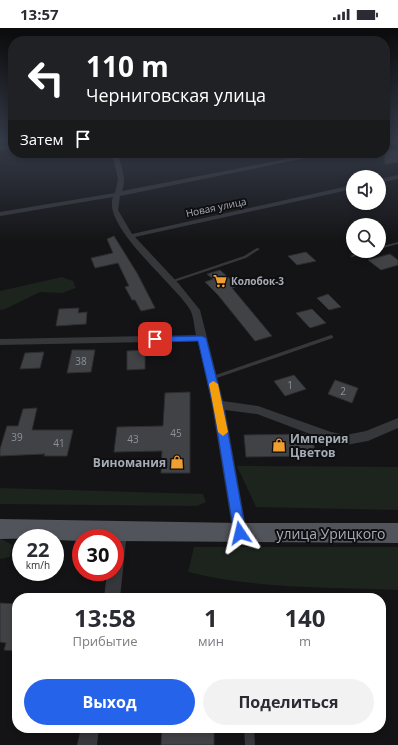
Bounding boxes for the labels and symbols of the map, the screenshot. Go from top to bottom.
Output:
street label: Новая улица [184,194,248,220]
supermarket icon: Колобок-3 [212,273,228,289]
place label: Колобок-3 [231,274,284,288]
pin [138,322,172,356]
house number: 38 [75,354,87,368]
house number: 1 [287,378,293,392]
house number: 2 [340,384,346,398]
house number: 45 [170,426,182,440]
house number: 39 [11,430,23,444]
place label: Империя Цветов [290,430,348,461]
house number: 43 [127,432,139,446]
house number: 41 [53,436,65,450]
shop icon: Империя Цветов [271,437,287,453]
place label: Виномания [93,454,166,471]
shop icon: Виномания [169,454,185,470]
position arrow [219,512,261,554]
street label: улица Урицкого [276,524,386,543]
speed limit sign: 30 [72,529,124,581]

